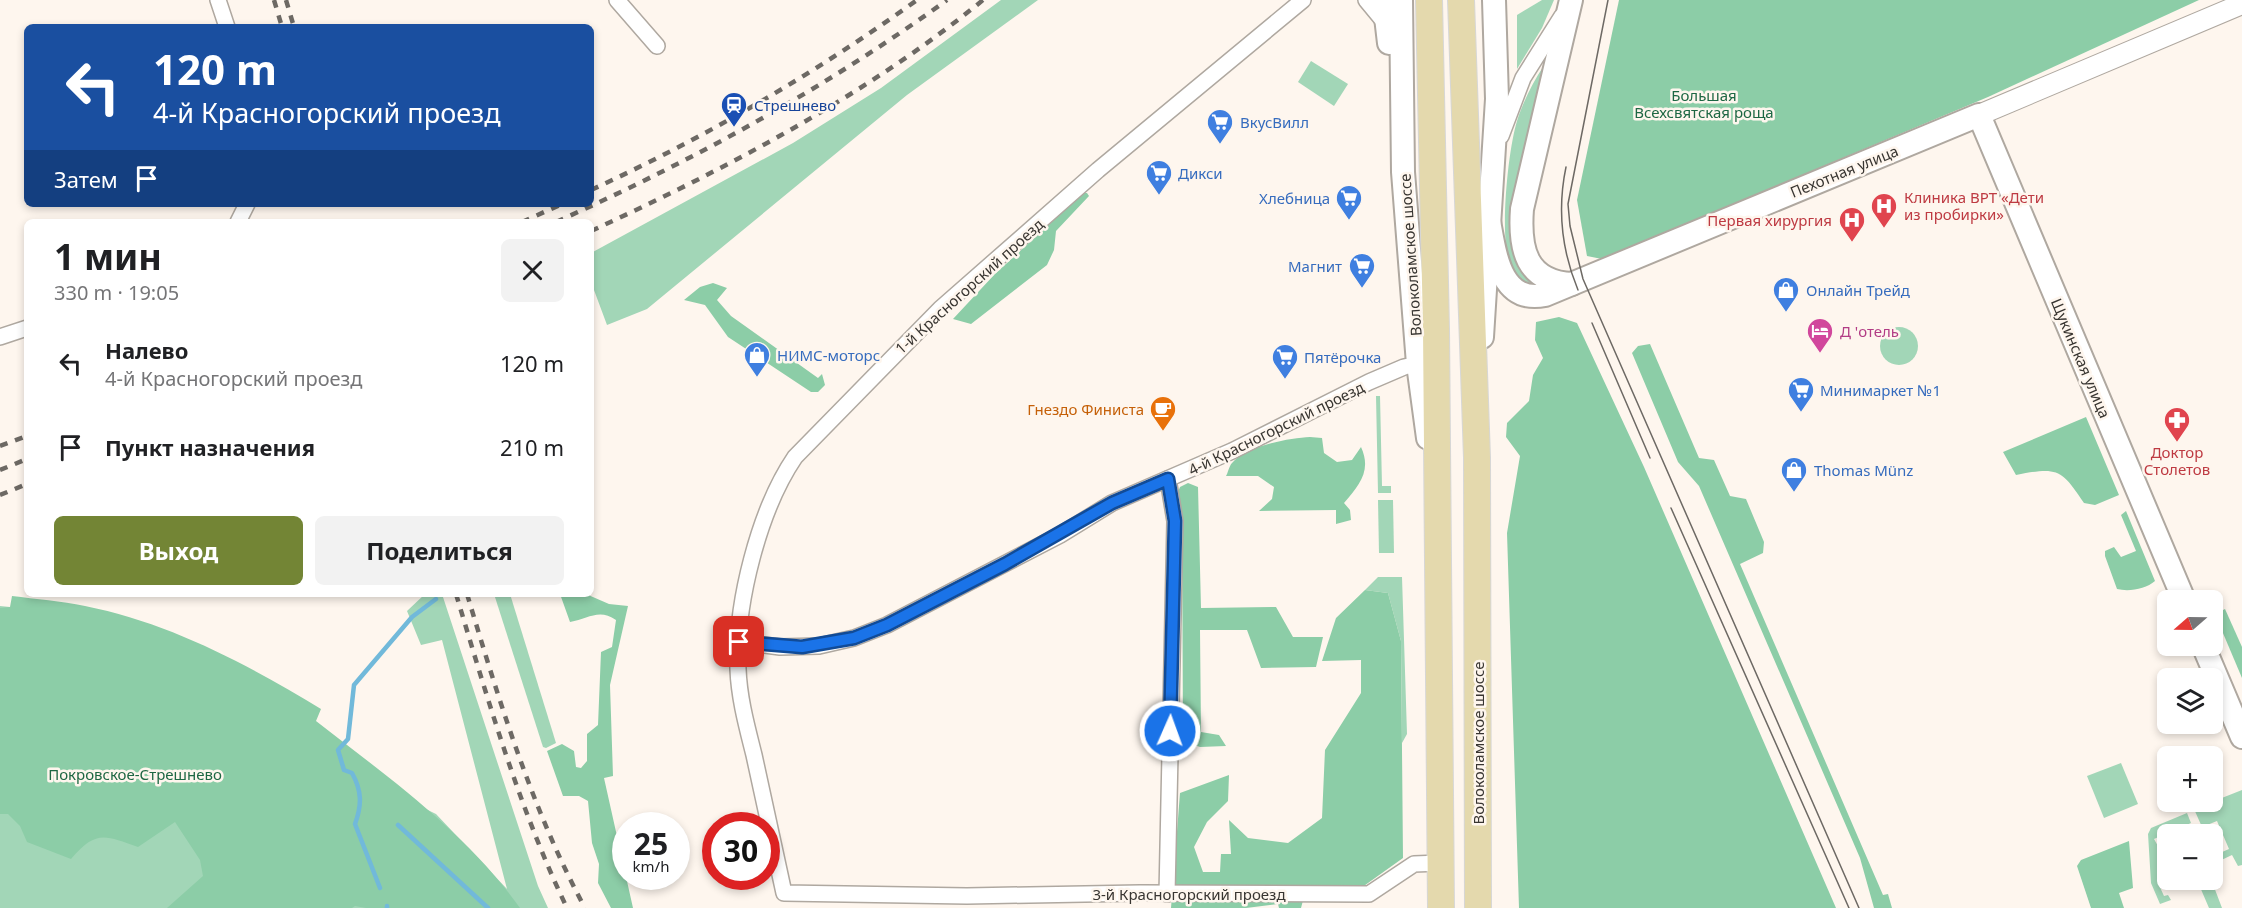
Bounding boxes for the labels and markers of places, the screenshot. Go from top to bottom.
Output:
station icon: Стрешнево [719,90,749,128]
place label: Стрешнево [754,95,836,115]
supermarket icon: ВкусВилл [1205,107,1235,145]
place label: ВкусВилл [1240,112,1309,132]
supermarket icon: Дикси [1144,158,1174,196]
place label: Дикси [1178,163,1223,183]
supermarket icon: Хлебница [1334,183,1364,221]
place label: Клиника ВРТ «Дети из пробирки» [1904,187,2044,224]
place label: Хлебница [1259,188,1330,208]
hospital icon: Клиника ВРТ «Дети из пробирки» [1869,191,1899,229]
hospital icon: Первая хирургия [1837,205,1867,243]
place label: Первая хирургия [1707,210,1832,230]
supermarket icon: Магнит [1347,251,1377,289]
place label: Магнит [1288,256,1342,276]
shop icon: Онлайн Трейд [1771,275,1801,313]
place label: Онлайн Трейд [1806,280,1910,300]
hotel icon: Д 'отель [1805,316,1835,354]
place label: Д 'отель [1840,321,1899,341]
shop icon: НИМС-моторс [742,340,772,378]
supermarket icon: Пятёрочка [1270,342,1300,380]
place label: НИМС-моторс [777,345,880,365]
place label: Пятёрочка [1304,347,1381,367]
supermarket icon: Минимаркет №1 [1786,375,1816,413]
place label: Минимаркет №1 [1820,380,1941,400]
cafe icon: Гнездо Финиста [1148,394,1178,432]
place label: Гнездо Финиста [1027,399,1144,419]
pharmacy icon: Доктор Столетов [2162,405,2192,443]
place label: Доктор Столетов [2144,442,2210,479]
shop icon: Thomas Münz [1779,455,1809,493]
place label: Thomas Münz [1814,460,1913,480]
pin [713,616,764,667]

